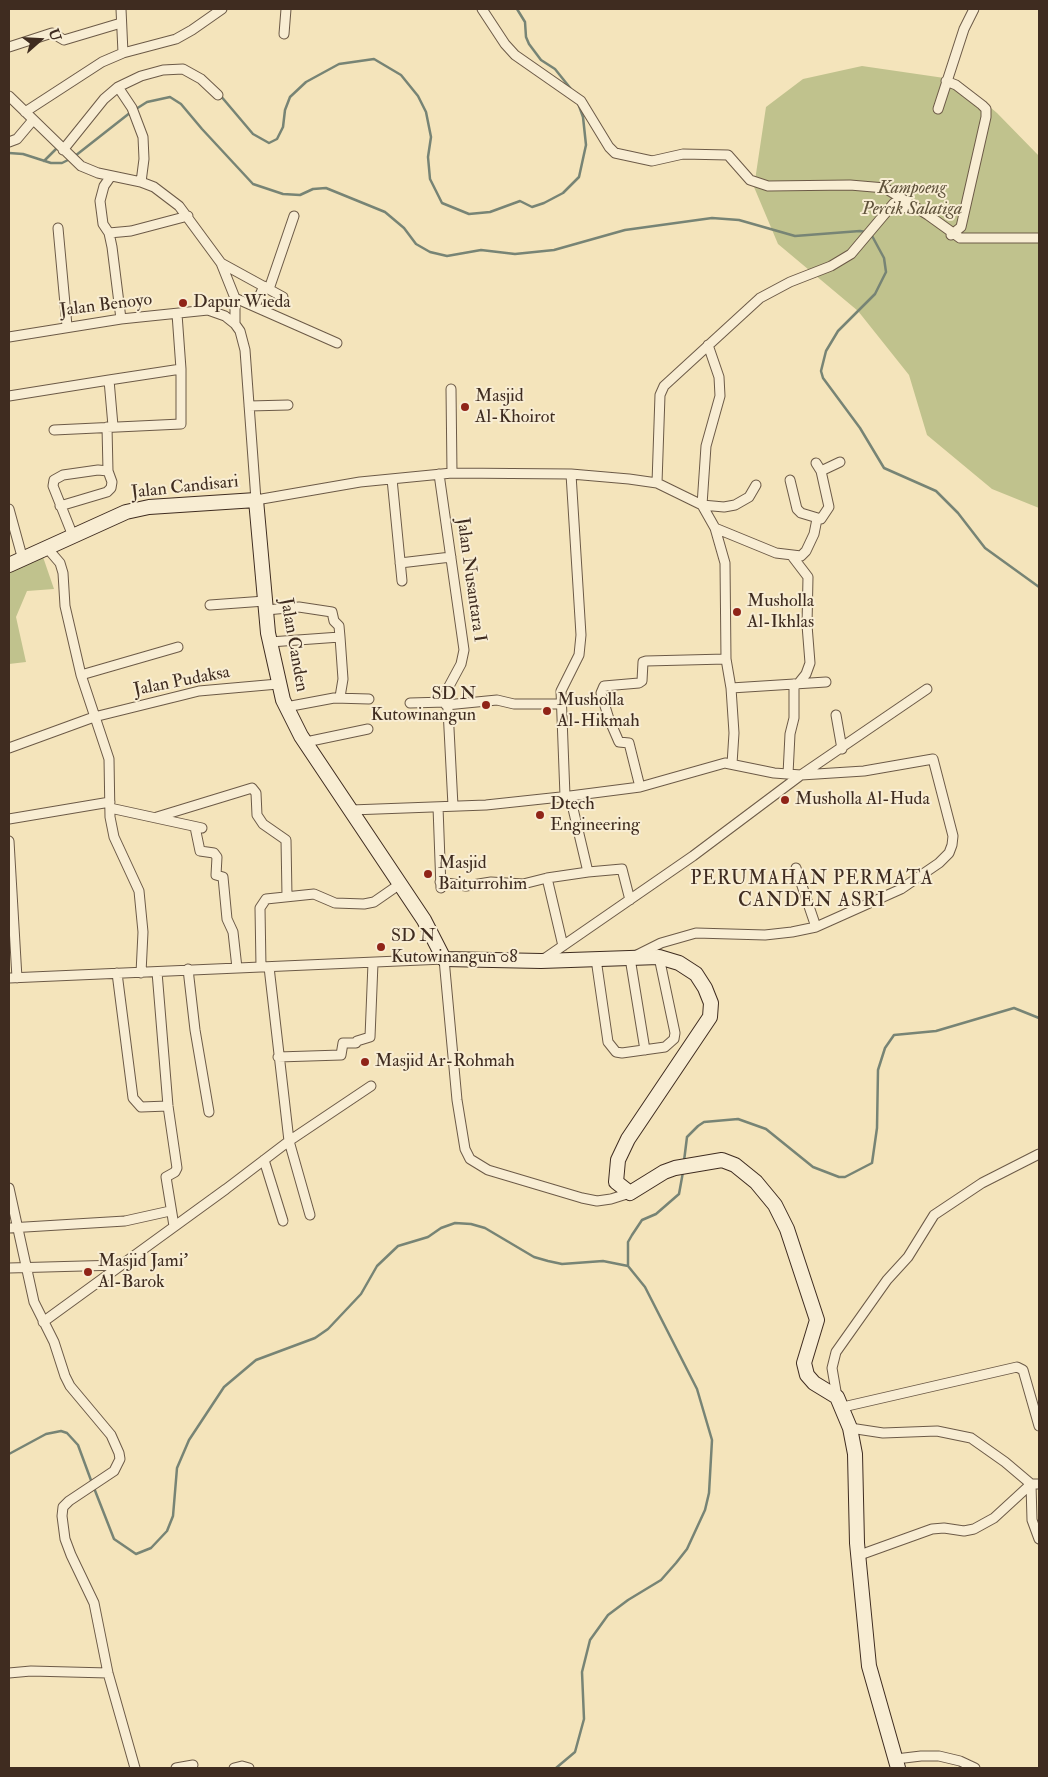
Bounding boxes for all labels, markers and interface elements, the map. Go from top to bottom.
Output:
north arrow [15,15,65,65]
text: U [45,27,65,43]
park label: Kampoeng Percik Salatiga [862,178,962,220]
street label: Jalan Benoyo [59,290,153,322]
place label: Dapur Wieda [193,292,291,314]
marker: Dapur Wieda [177,297,189,309]
place label: Masjid Al-Khoirot [475,386,555,428]
marker: Masjid Al-Khoirot [459,401,471,413]
street label: Jalan Candisari [130,472,240,504]
street label: Jalan Nusantara I [451,516,489,644]
place label: Musholla Al-Ikhlas [747,591,814,634]
street label: Jalan Canden [274,596,312,694]
marker: Musholla Al-Ikhlas [731,606,743,618]
street label: Jalan Pudaksa [132,662,232,702]
place label: SD N Kutowinangun [371,684,476,726]
place label: Musholla Al-Hikmah [557,690,640,732]
marker: SD N Kutowinangun [480,699,492,711]
marker: Musholla Al-Hikmah [541,705,553,717]
place label: Musholla Al-Huda [795,789,930,811]
place label: Dtech Engineering [550,794,640,836]
marker: Musholla Al-Huda [779,794,791,806]
marker: Dtech Engineering [534,809,546,821]
place label: Masjid Baiturrohim [438,853,527,896]
marker: Masjid Baiturrohim [422,868,434,880]
district label: PERUMAHAN PERMATA CANDEN ASRI [688,869,936,913]
place label: SD N Kutowinangun 08 [391,926,518,969]
marker: SD N Kutowinangun 08 [375,941,387,953]
place label: Masjid Ar-Rohmah [375,1051,515,1073]
marker: Masjid Ar-Rohmah [359,1056,371,1068]
place label: Masjid Jami' Al-Barok [98,1251,188,1294]
marker: Masjid Jami' Al-Barok [82,1266,94,1278]

